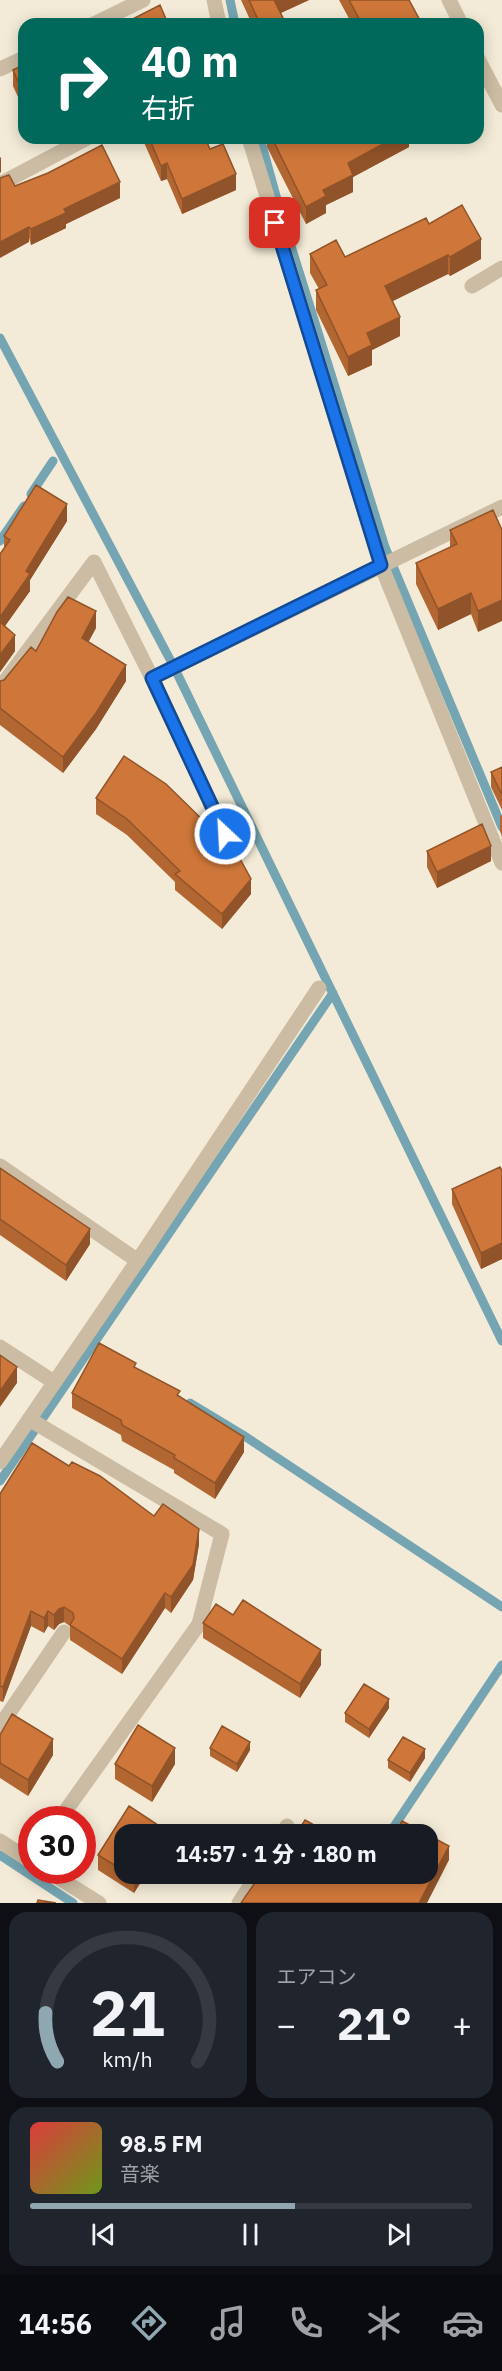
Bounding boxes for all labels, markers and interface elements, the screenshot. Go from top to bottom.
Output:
text: 40 m [141,34,239,89]
icon: right [42,42,120,120]
text: 右折 [141,90,195,125]
pin [249,197,300,248]
icon: arrive [258,206,291,239]
position arrow [193,802,257,866]
speed limit sign: 30 [18,1806,96,1884]
text: 14:57 · 1 分 · 180 m [175,1839,377,1868]
text: エアコン [277,1963,357,1990]
text: 21 [90,1972,165,2053]
text: 21° [337,1994,412,2052]
text: − [277,2003,296,2046]
text: + [452,2003,472,2046]
text: km/h [103,2045,153,2073]
text: 98.5 FM [120,2129,203,2158]
text: 音楽 [120,2160,160,2187]
icon: previous [87,2218,120,2251]
icon: pause [234,2218,267,2251]
icon: next [382,2218,415,2251]
icon: directions [128,2302,170,2344]
icon: music [207,2302,249,2344]
icon: phone [285,2302,327,2344]
icon: climate [363,2302,405,2344]
icon: car [442,2302,484,2344]
text: 14:56 [18,2306,92,2341]

